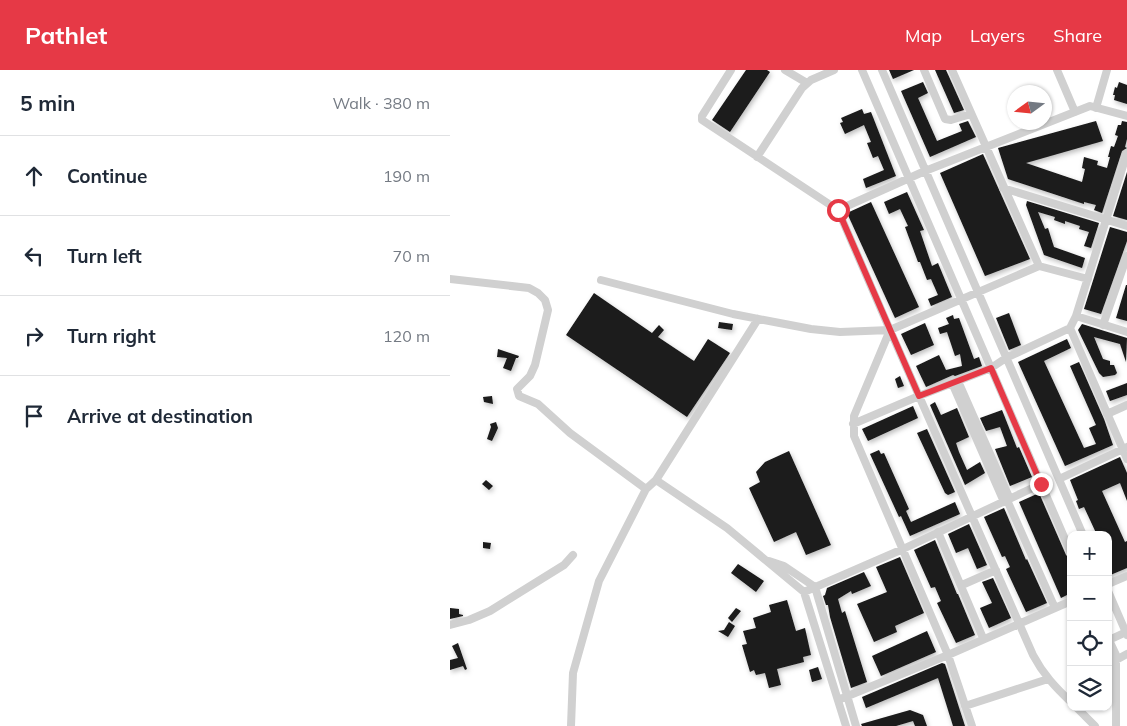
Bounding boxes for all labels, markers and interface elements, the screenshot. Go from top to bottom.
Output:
text: Pathlet [25,20,107,50]
text: Map [905,24,942,47]
text: Layers [970,24,1025,47]
text: Share [1053,24,1102,47]
north arrow [1007,85,1052,130]
text: 5 min [20,90,75,116]
text: Walk · 380 m [332,93,430,113]
icon: ahead [20,162,48,190]
text: Continue [67,164,147,188]
text: 190 m [383,166,430,186]
route start [827,199,850,222]
icon: left [20,242,48,270]
text: Turn left [67,244,142,268]
text: 70 m [393,246,430,266]
icon: right [20,322,48,350]
text: Turn right [67,324,156,348]
text: 120 m [383,326,430,346]
icon: arrive [20,402,48,430]
text: Arrive at destination [67,404,253,428]
route end [1030,473,1053,496]
map controls [1067,531,1112,711]
button: + [1067,531,1112,576]
button: − [1067,576,1112,621]
button: locate [1067,621,1112,666]
button: layers [1067,666,1112,711]

